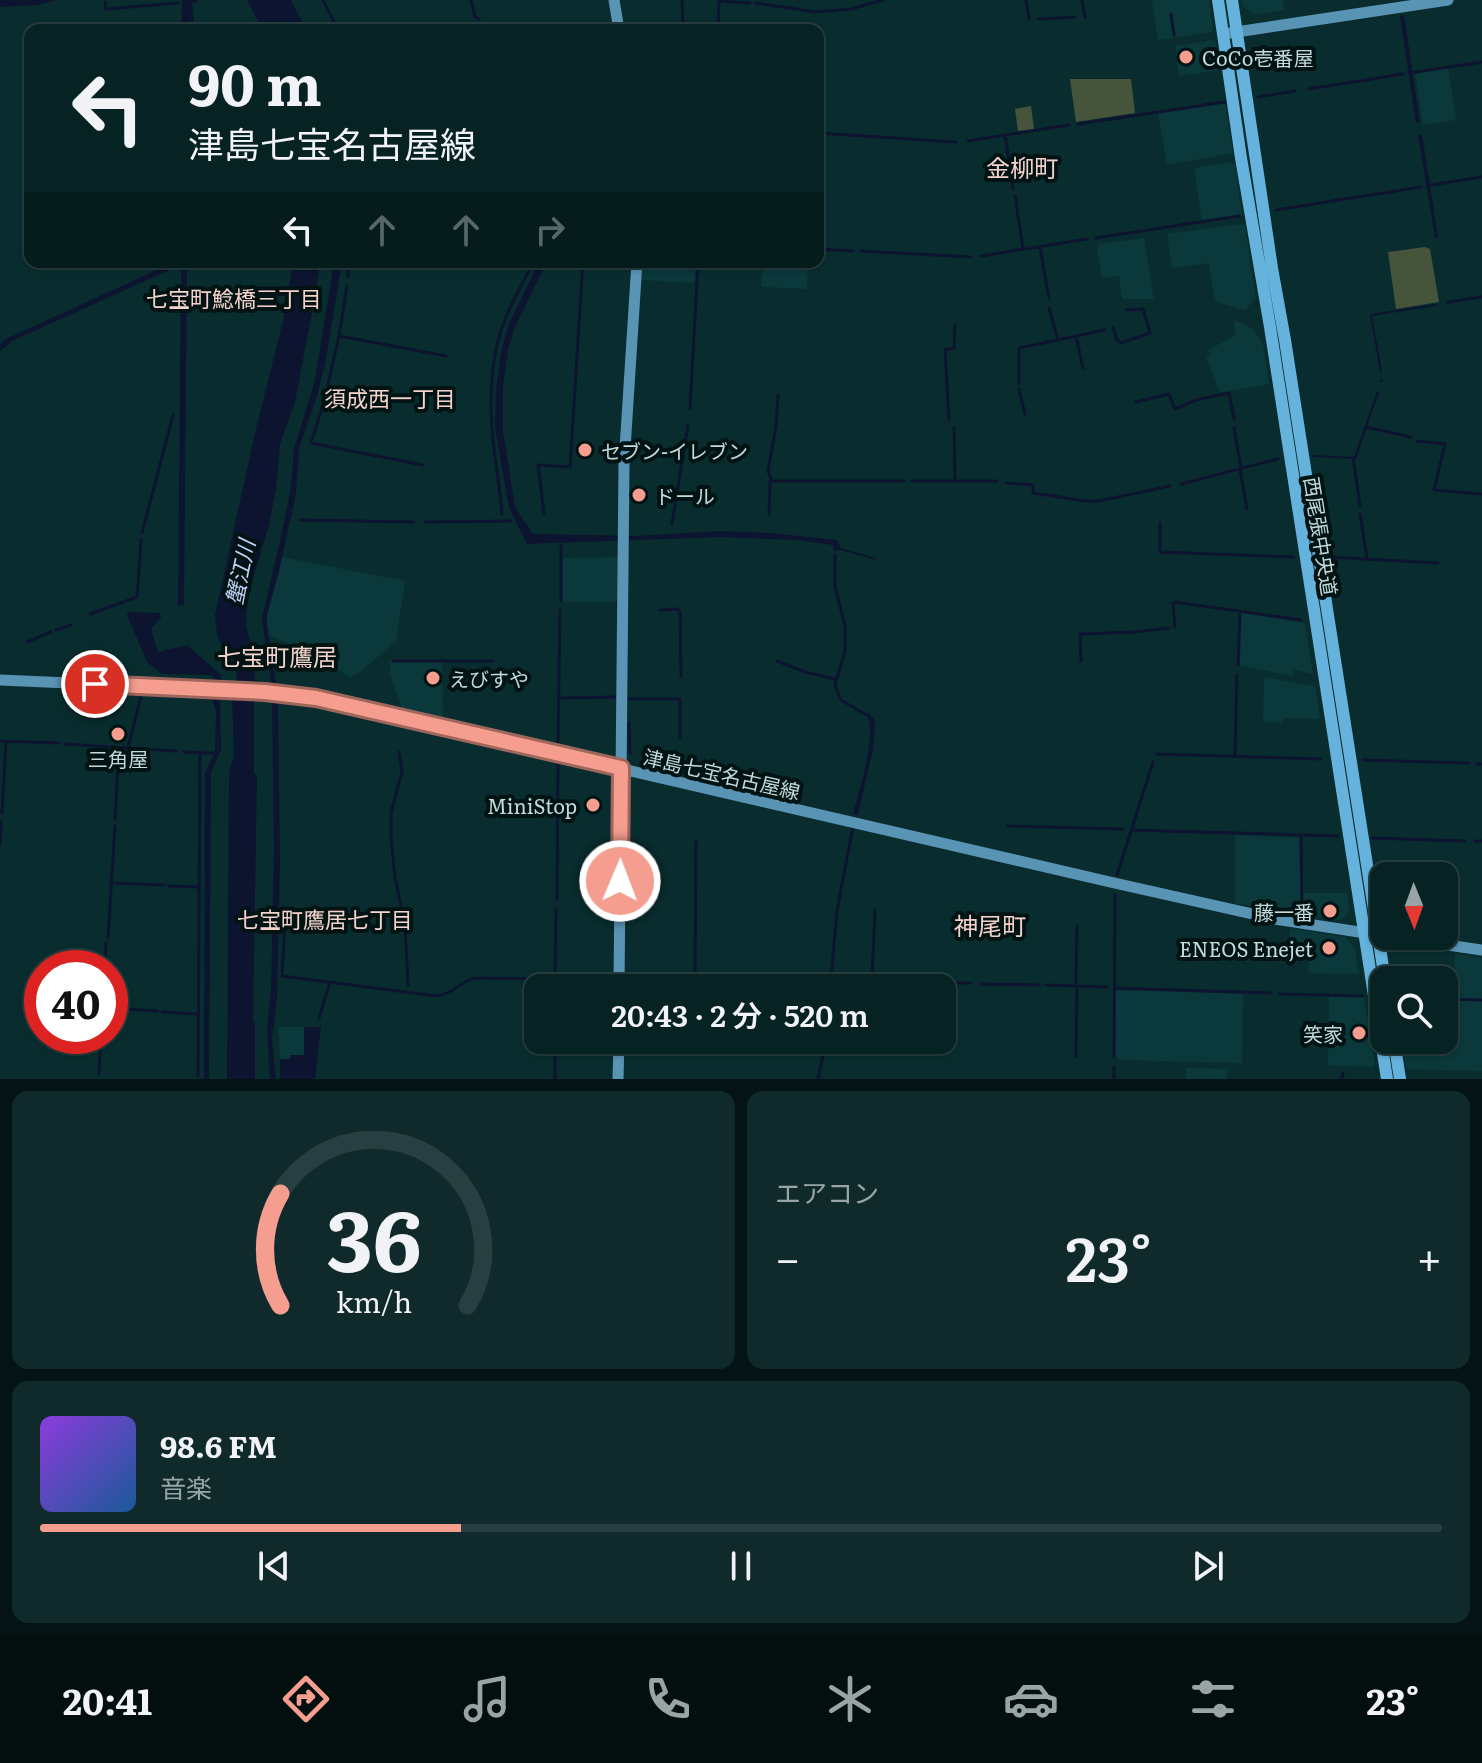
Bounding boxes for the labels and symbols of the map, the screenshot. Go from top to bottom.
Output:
place label: CoCo壱番屋 [1202,42,1313,72]
marker: CoCo壱番屋 [1177,48,1195,66]
district label: 金柳町 [986,149,1058,184]
district label: 七宝町鯰橋三丁目 [146,281,322,314]
district label: 須成西一丁目 [324,381,456,414]
place label: セブン-イレブン [601,435,748,465]
marker: セブン-イレブン [576,441,594,459]
street label: 西尾張中央道 [1298,474,1346,598]
place label: ドール [655,480,715,510]
marker: ドール [630,486,648,504]
water label: 蟹江川 [216,534,262,608]
district label: 七宝町鷹居 [217,638,337,673]
pin [61,650,129,718]
place label: えびすや [449,663,529,693]
marker: えびすや [424,669,442,687]
marker: 三角屋 [109,725,127,743]
street label: 津島七宝名古屋線 [641,740,803,806]
place label: 三角屋 [88,743,148,773]
place label: MiniStop [487,790,577,820]
marker: MiniStop [584,796,602,814]
position arrow [578,839,662,923]
north arrow [1370,862,1458,950]
place label: 藤一番 [1254,896,1314,926]
district label: 七宝町鷹居七丁目 [237,902,413,935]
marker: 藤一番 [1321,902,1339,920]
district label: 神尾町 [954,907,1026,942]
place label: ENEOS Enejet [1179,933,1313,963]
marker: ENEOS Enejet [1320,939,1338,957]
speed limit sign: 40 [24,950,128,1054]
place label: 笑家 [1303,1018,1343,1048]
marker: 笑家 [1350,1024,1368,1042]

